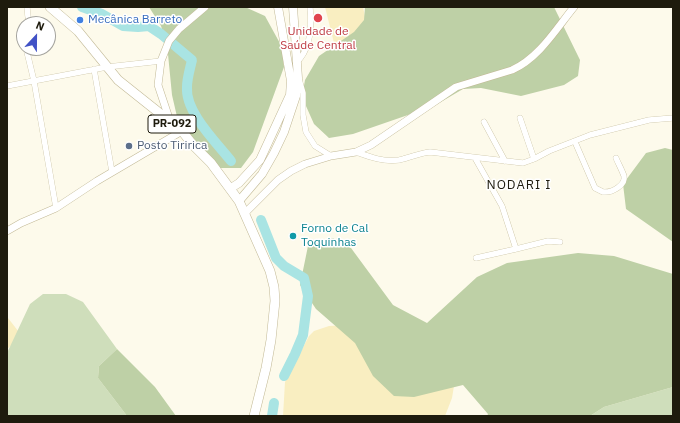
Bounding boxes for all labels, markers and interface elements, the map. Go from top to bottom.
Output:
marker: Unidade de Saúde Central [312,12,324,24]
place label: Mecânica Barreto [88,13,182,27]
marker: Mecânica Barreto [75,15,85,25]
north arrow [16,16,56,56]
text: N [34,18,46,34]
place label: Unidade de Saúde Central [280,25,356,53]
road number: PR-092 [148,115,196,133]
place label: Posto Tiririca [137,139,207,153]
marker: Posto Tiririca [124,141,134,151]
district label: NODARI I [486,177,552,193]
place label: Forno de Cal Toquinhas [301,222,368,250]
marker: Forno de Cal Toquinhas [288,231,298,241]

